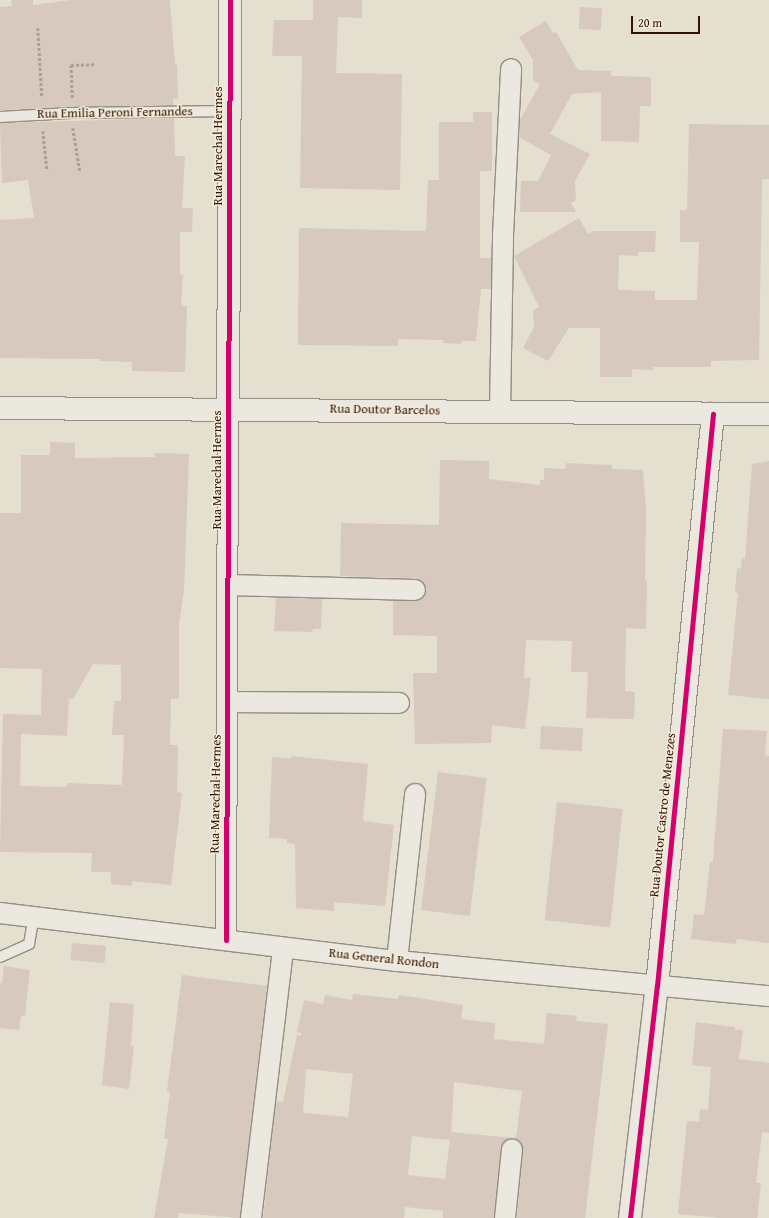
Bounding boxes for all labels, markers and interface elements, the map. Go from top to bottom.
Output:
scale bar [633,8,702,34]
text: 20 m [638,14,662,31]
street label: Rua Marechal Hermes [210,86,226,206]
street label: Rua Emilia Peroni Fernandes [37,104,193,122]
street label: Rua Doutor Barcelos [330,401,440,419]
street label: Rua Marechal Hermes [209,410,225,530]
street label: Rua Doutor Castro de Menezes [647,732,679,898]
street label: Rua Marechal Hermes [207,734,225,854]
street label: Rua General Rondon [328,945,440,973]

